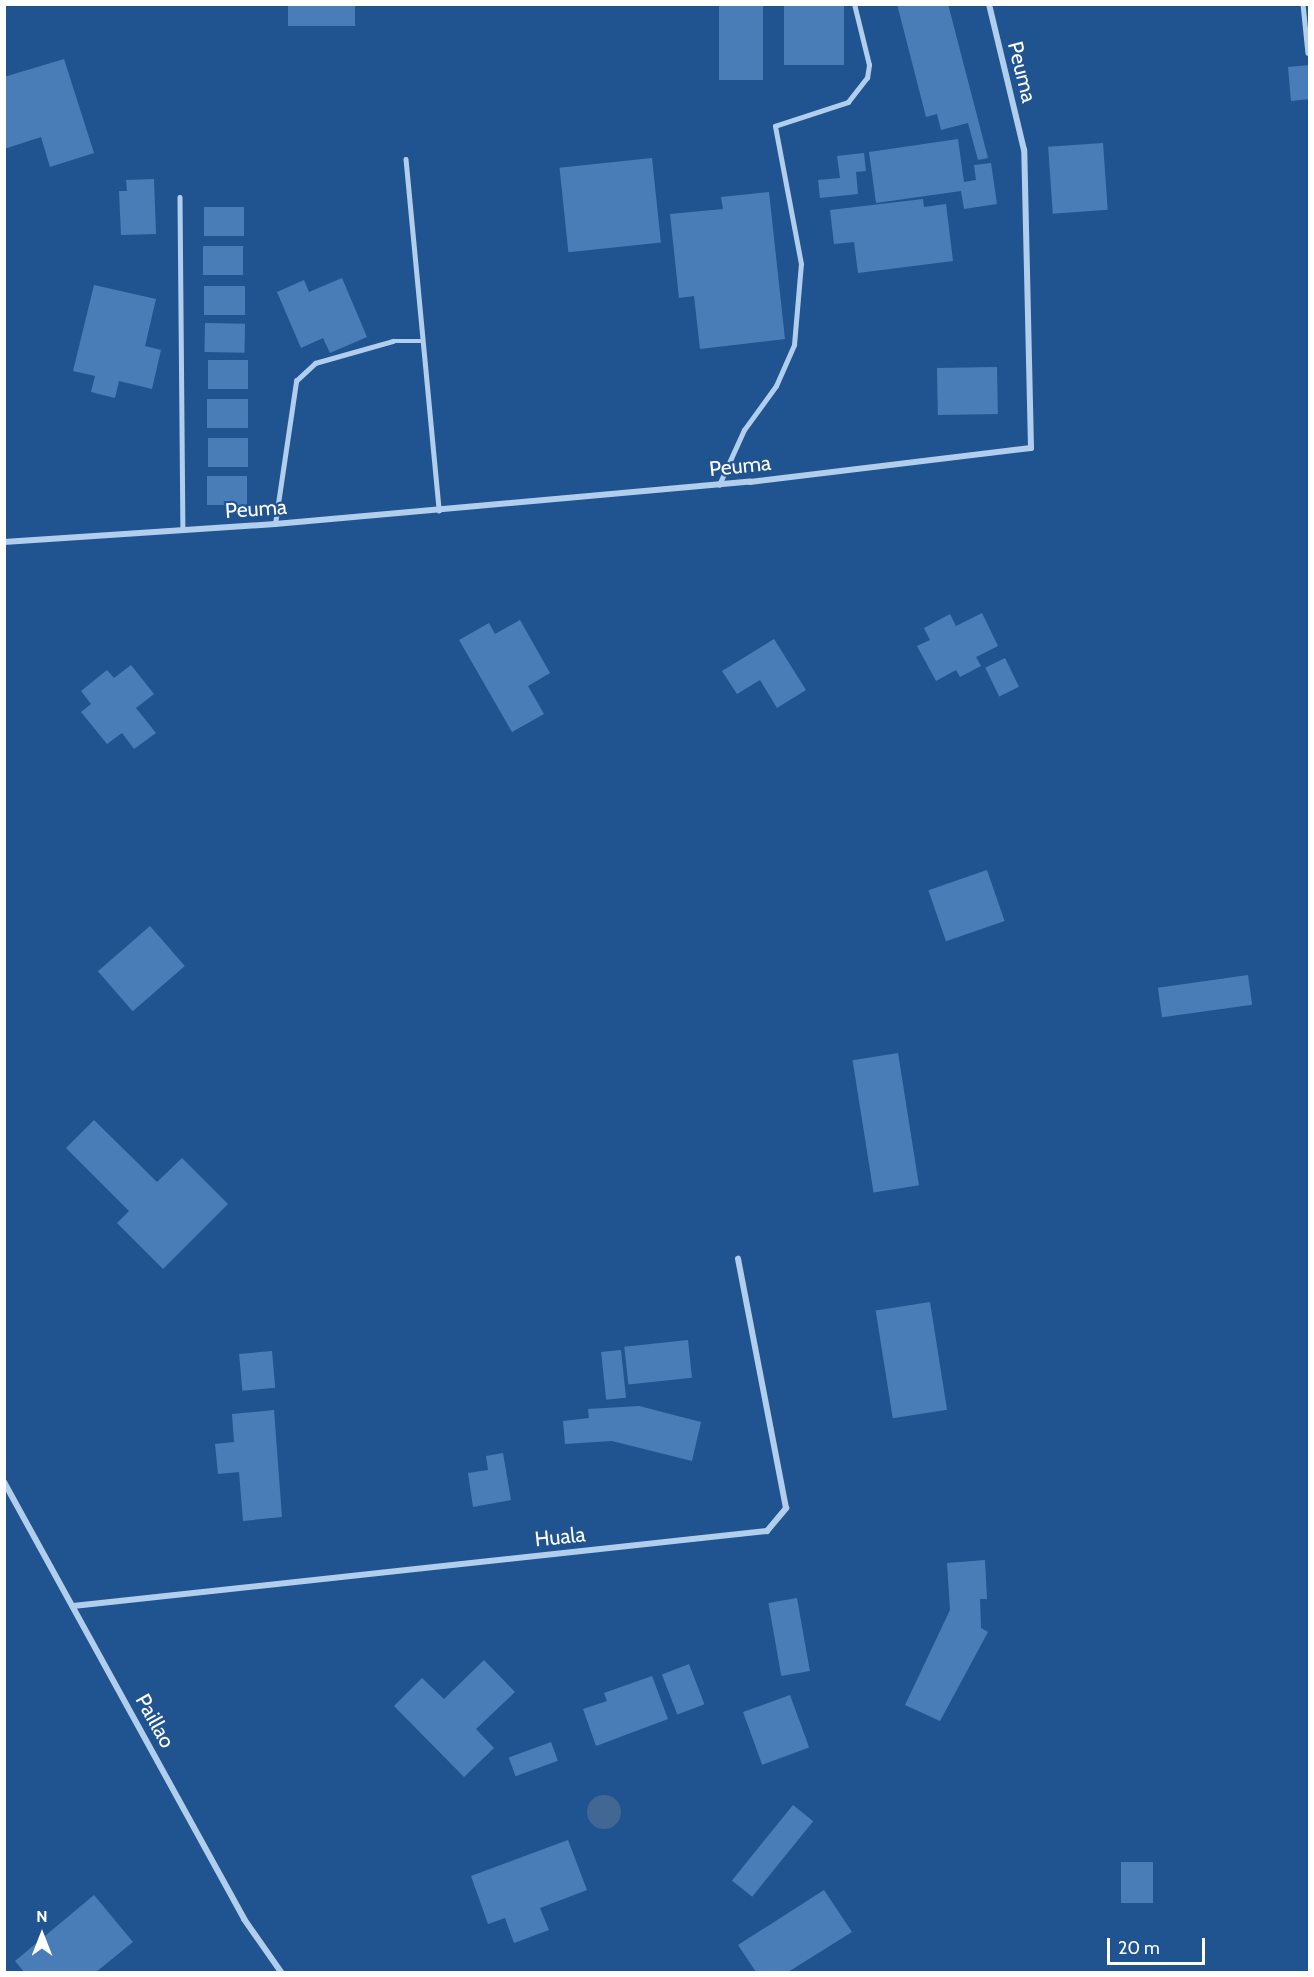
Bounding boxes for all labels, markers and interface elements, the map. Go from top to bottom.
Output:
street label: Peuma [1002,39,1042,105]
street label: Peuma [708,450,772,482]
street label: Peuma [224,494,288,524]
street label: Huala [533,1522,587,1552]
street label: Paillao [130,1690,180,1752]
north arrow [12,1905,72,1965]
text: N [36,1907,48,1926]
scale bar [1110,1926,1208,1964]
text: 20 m [1118,1937,1160,1959]

